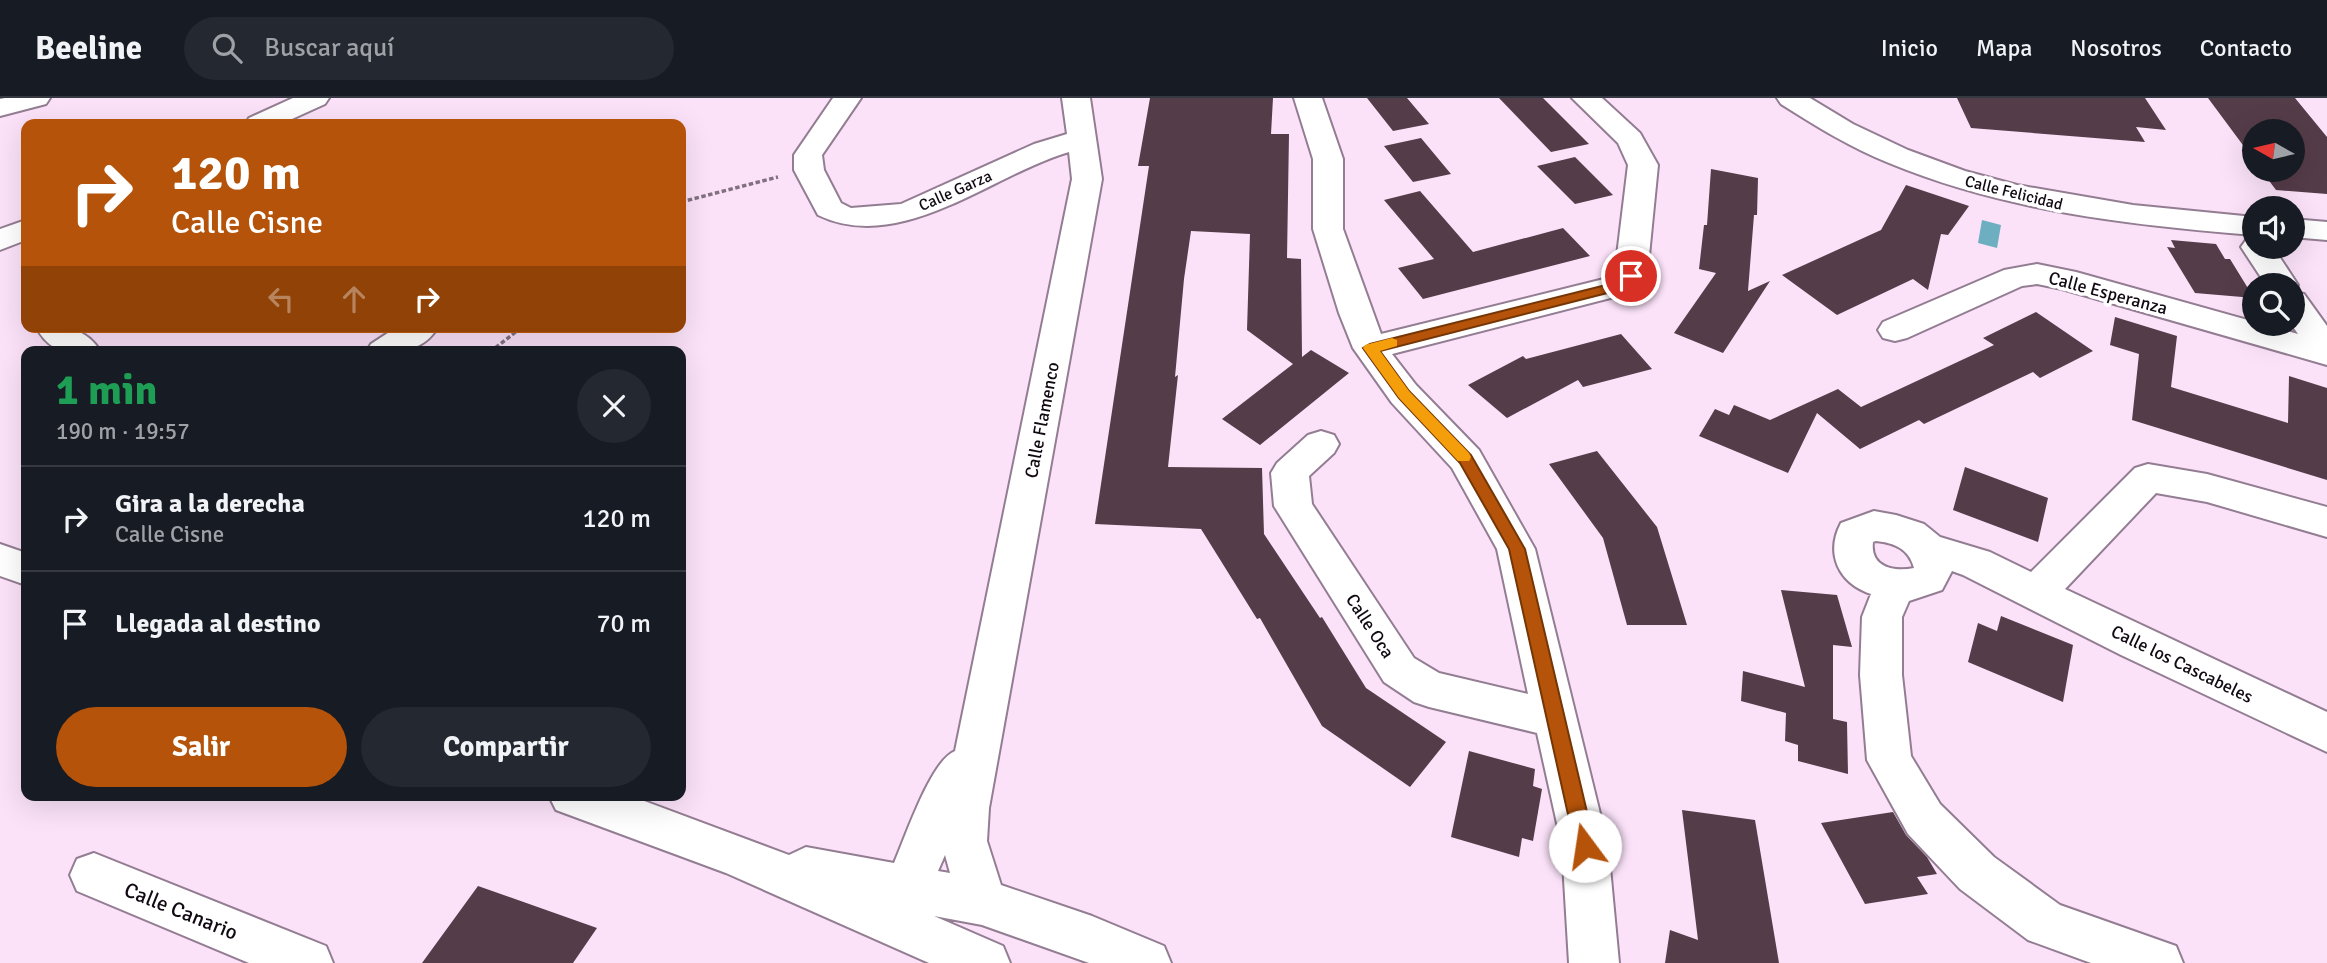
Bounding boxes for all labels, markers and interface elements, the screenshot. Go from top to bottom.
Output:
search box [184,17,674,80]
text: Beeline [35,28,142,69]
icon: search [208,29,246,67]
text: Buscar aquí [264,32,394,64]
text: Inicio [1881,33,1938,63]
text: Mapa [1976,33,2032,63]
text: Nosotros [2070,33,2162,63]
text: Contacto [2200,33,2292,63]
north arrow [2242,119,2305,182]
map controls [2242,119,2305,336]
text: 120 m [171,143,301,203]
icon: right [56,147,147,238]
street label: Calle Garza [916,166,995,216]
street label: Calle Felicidad [1963,171,2065,215]
button: sound [2242,196,2305,259]
text: Calle Cisne [171,203,323,242]
pin [1601,246,1661,306]
icon: arrive [1612,257,1650,295]
street label: Calle Esperanza [2046,267,2170,319]
button: search [2242,273,2305,336]
icon: left [262,280,300,318]
icon: ahead [335,280,373,318]
icon: right [408,280,446,318]
street label: Calle Flamenco [1020,360,1064,480]
text: 1 min [56,365,157,416]
button: close [577,369,651,443]
text: 190 m · 19:57 [56,417,190,446]
text: Gira a la derecha [115,488,305,520]
icon: right [56,500,94,538]
text: 120 m [582,503,651,535]
text: Calle Cisne [115,520,224,549]
street label: Calle Oca [1341,590,1399,662]
icon: arrive [56,605,94,643]
text: Llegada al destino [115,608,321,640]
text: 70 m [596,608,651,640]
street label: Calle los Cascabeles [2107,620,2257,708]
button: Salir [56,707,347,787]
button: Compartir [361,707,651,787]
position arrow [1548,809,1622,883]
street label: Calle Canario [120,876,242,946]

